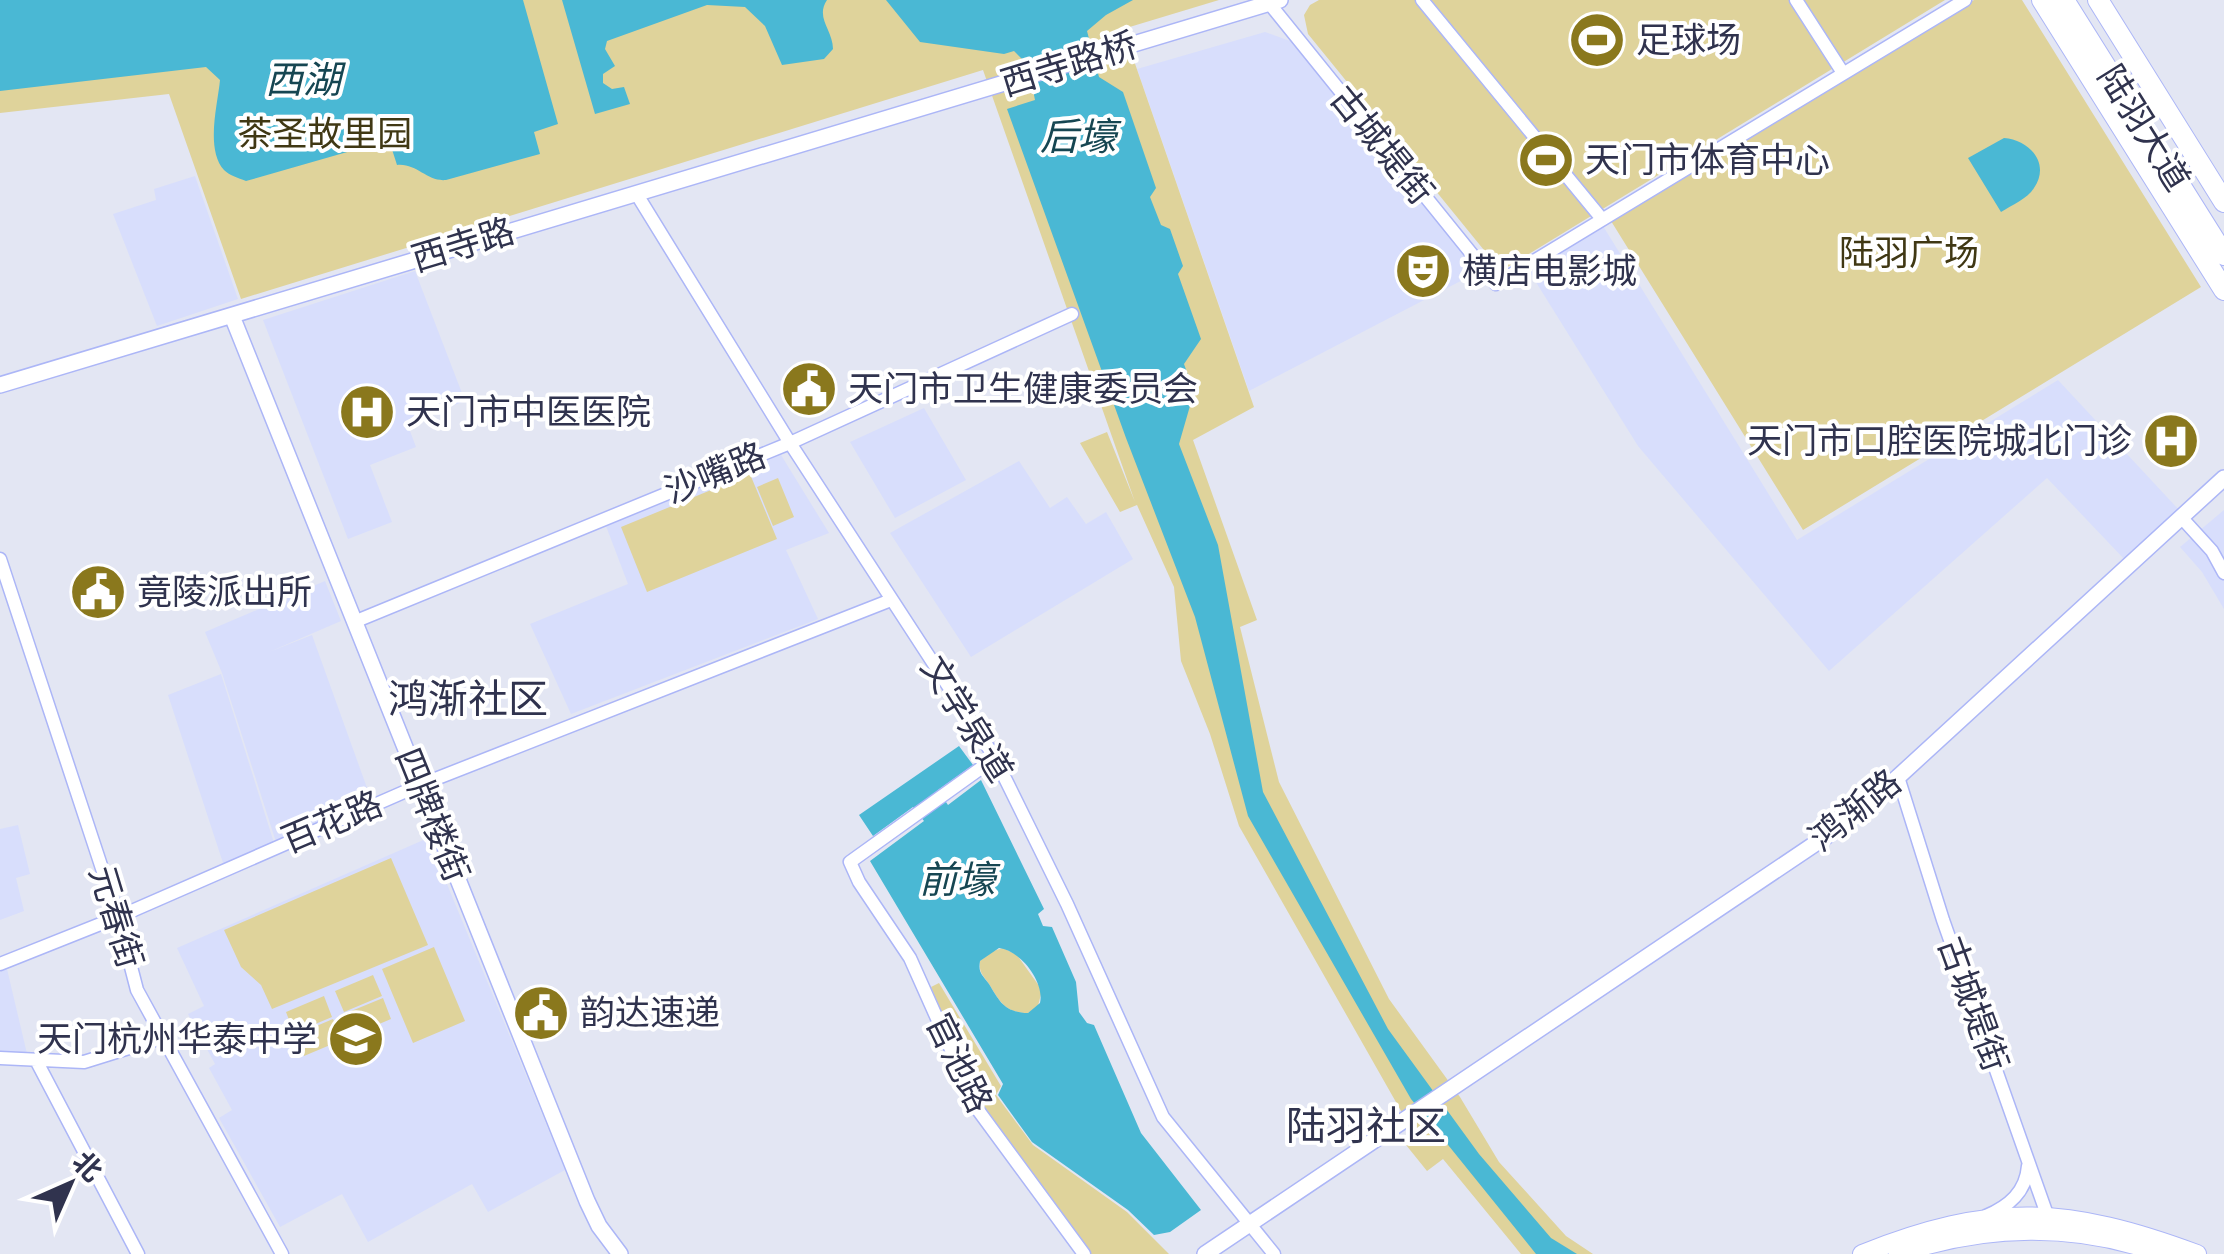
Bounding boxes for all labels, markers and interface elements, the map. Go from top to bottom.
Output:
sports icon: 足球场 [1567,10,1627,70]
place label: 足球场 [1636,16,1741,63]
street label: 西寺路桥 [995,21,1143,106]
water label: 西湖 [265,54,346,105]
street label: 陆羽大道 [2087,56,2201,200]
street label: 古城堤街 [1320,75,1445,214]
park label: 茶圣故里园 [237,110,413,157]
water label: 后壕 [1040,111,1122,162]
sports icon: 天门市体育中心 [1516,130,1576,190]
place label: 天门市体育中心 [1585,136,1830,183]
street label: 西寺路 [406,207,520,282]
park label: 陆羽广场 [1839,229,1979,276]
theatre icon: 横店电影城 [1393,241,1453,301]
place label: 横店电影城 [1462,247,1637,294]
public building icon: 天门市卫生健康委员会 [779,359,839,419]
place label: 天门市卫生健康委员会 [848,365,1198,412]
hospital icon: 天门市中医医院 [337,382,397,442]
place label: 天门市中医医院 [406,388,651,435]
hospital icon: 天门市口腔医院城北门诊 [2141,411,2201,471]
place label: 天门市口腔医院城北门诊 [1747,417,2132,464]
street label: 沙嘴路 [657,431,772,514]
public building icon: 竟陵派出所 [68,562,128,622]
place label: 竟陵派出所 [137,568,312,615]
street label: 文学泉道 [910,647,1024,791]
district label: 鸿渐社区 [388,672,548,725]
street label: 四牌楼街 [384,741,480,889]
street label: 鸿渐路 [1799,758,1910,861]
street label: 百花路 [274,779,389,864]
water label: 前壕 [919,854,1001,905]
street label: 元春街 [79,860,154,974]
street label: 古城堤街 [1927,930,2019,1078]
public building icon: 韵达速递 [511,983,571,1043]
place label: 韵达速递 [580,989,720,1036]
street label: 官池路 [915,1005,1004,1120]
school or university icon: 天门杭州华泰中学 [326,1009,386,1069]
place label: 天门杭州华泰中学 [37,1015,317,1062]
district label: 陆羽社区 [1286,1099,1446,1152]
north arrow [20,1134,120,1234]
text: 北 [64,1143,111,1190]

